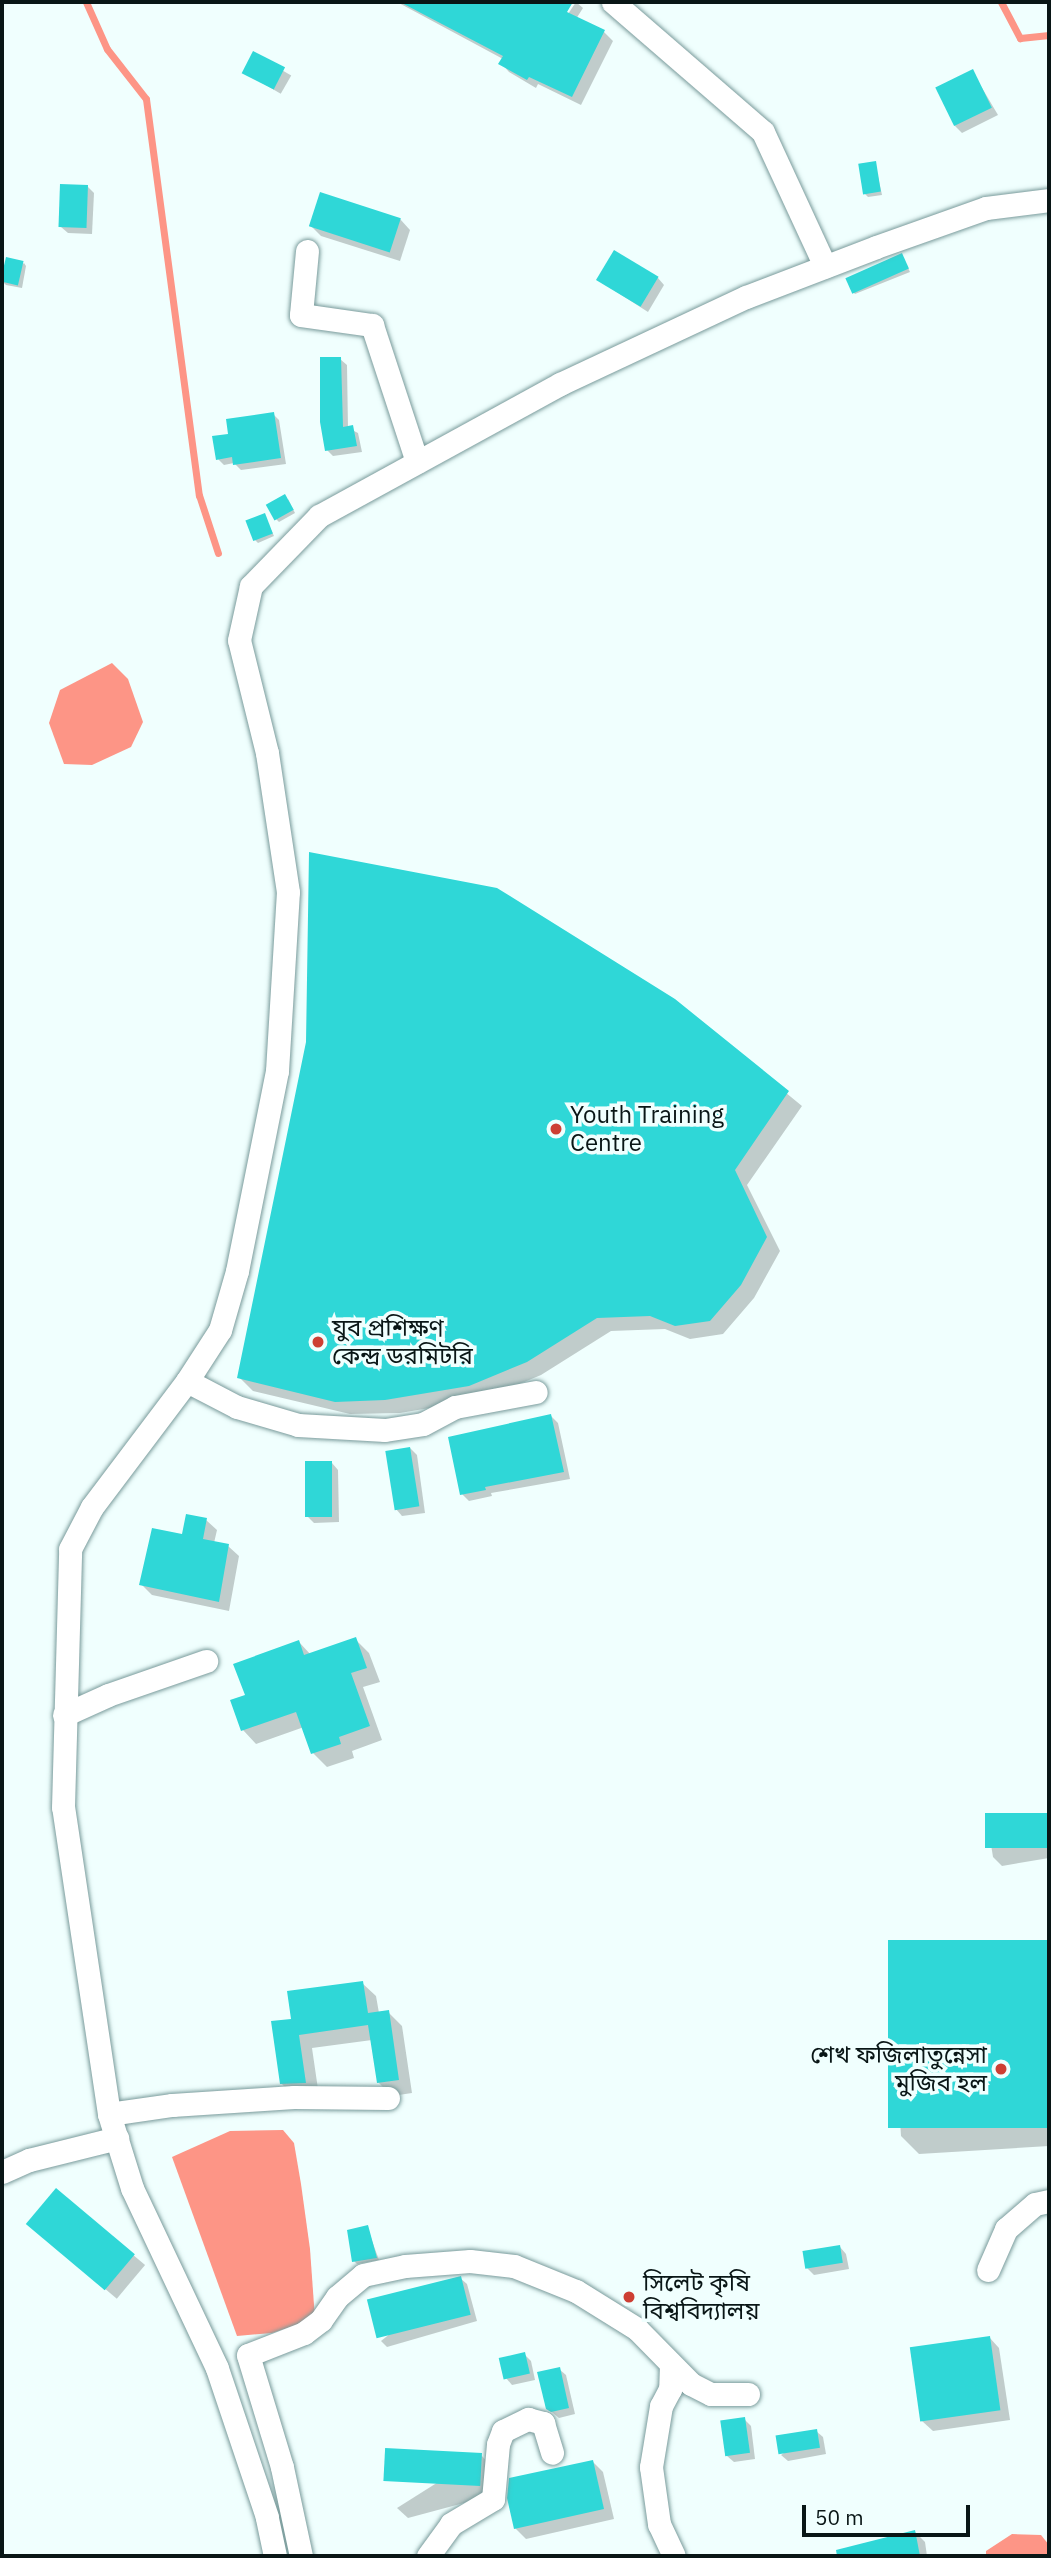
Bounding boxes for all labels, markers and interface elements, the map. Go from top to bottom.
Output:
place label: Youth Training Centre [570,1101,724,1157]
marker: Youth Training Centre [548,1121,564,1137]
place label: যুব প্রশিক্ষণ কেন্দ্র ডরমিটরি [332,1314,473,1370]
marker: যুব প্রশিক্ষণ কেন্দ্র ডরমিটরি [310,1334,326,1350]
place label: শেখ ফজিলাতুন্নেসা মুজিব হল [810,2041,987,2097]
marker: শেখ ফজিলাতুন্নেসা মুজিব হল [993,2061,1009,2077]
place label: সিলেট কৃষি বিশ্ববিদ্যালয় [643,2269,759,2325]
marker: সিলেট কৃষি বিশ্ববিদ্যালয় [621,2289,637,2305]
scale bar [806,2492,974,2536]
text: 50 m [815,2503,864,2531]

